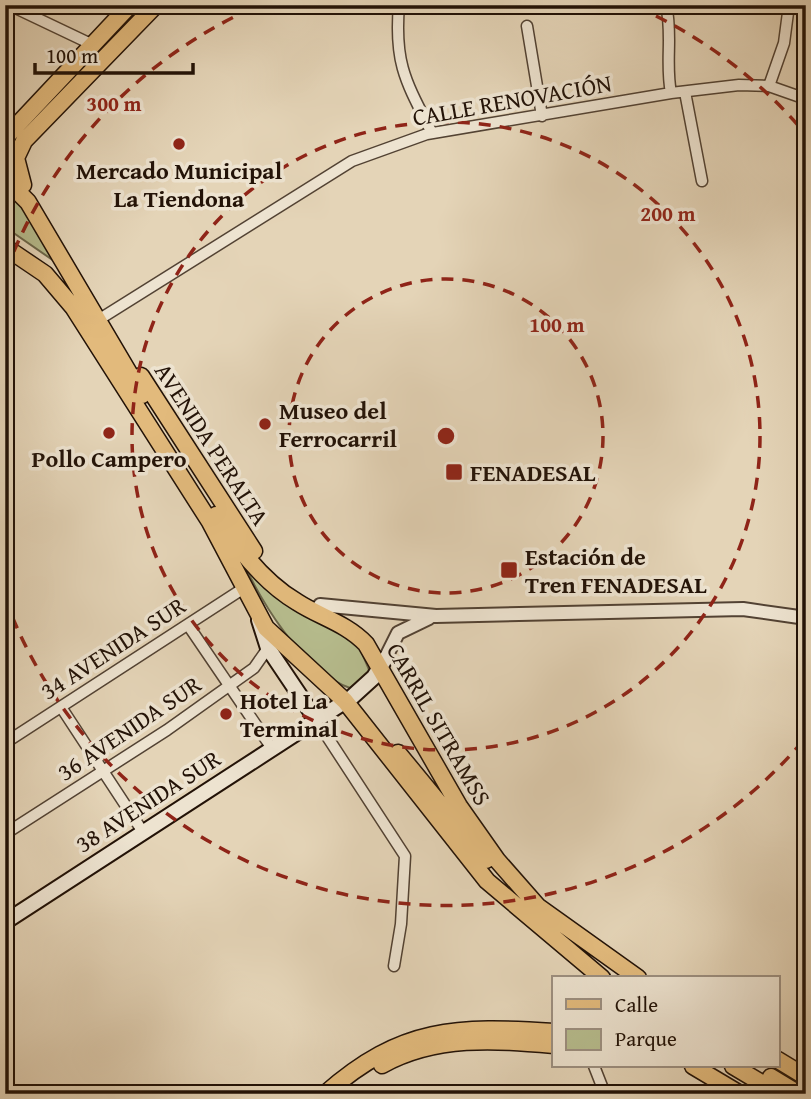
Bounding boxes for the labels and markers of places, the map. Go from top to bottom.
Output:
marker: Mercado Municipal La Tiendona [171,136,187,152]
place label: Mercado Municipal La Tiendona [76,153,283,216]
place label: Museo del Ferrocarril [279,393,398,456]
marker: Museo del Ferrocarril [257,416,273,432]
centre of rings [434,424,458,448]
marker: Pollo Campero [101,425,117,441]
place label: Pollo Campero [32,441,187,476]
place label: FENADESAL [470,455,596,490]
marker: FENADESAL [444,462,464,482]
place label: Estación de Tren FENADESAL [525,539,707,602]
marker: Estación de Tren FENADESAL [499,560,519,580]
place label: Hotel La Terminal [240,683,339,746]
marker: Hotel La Terminal [218,706,234,722]

